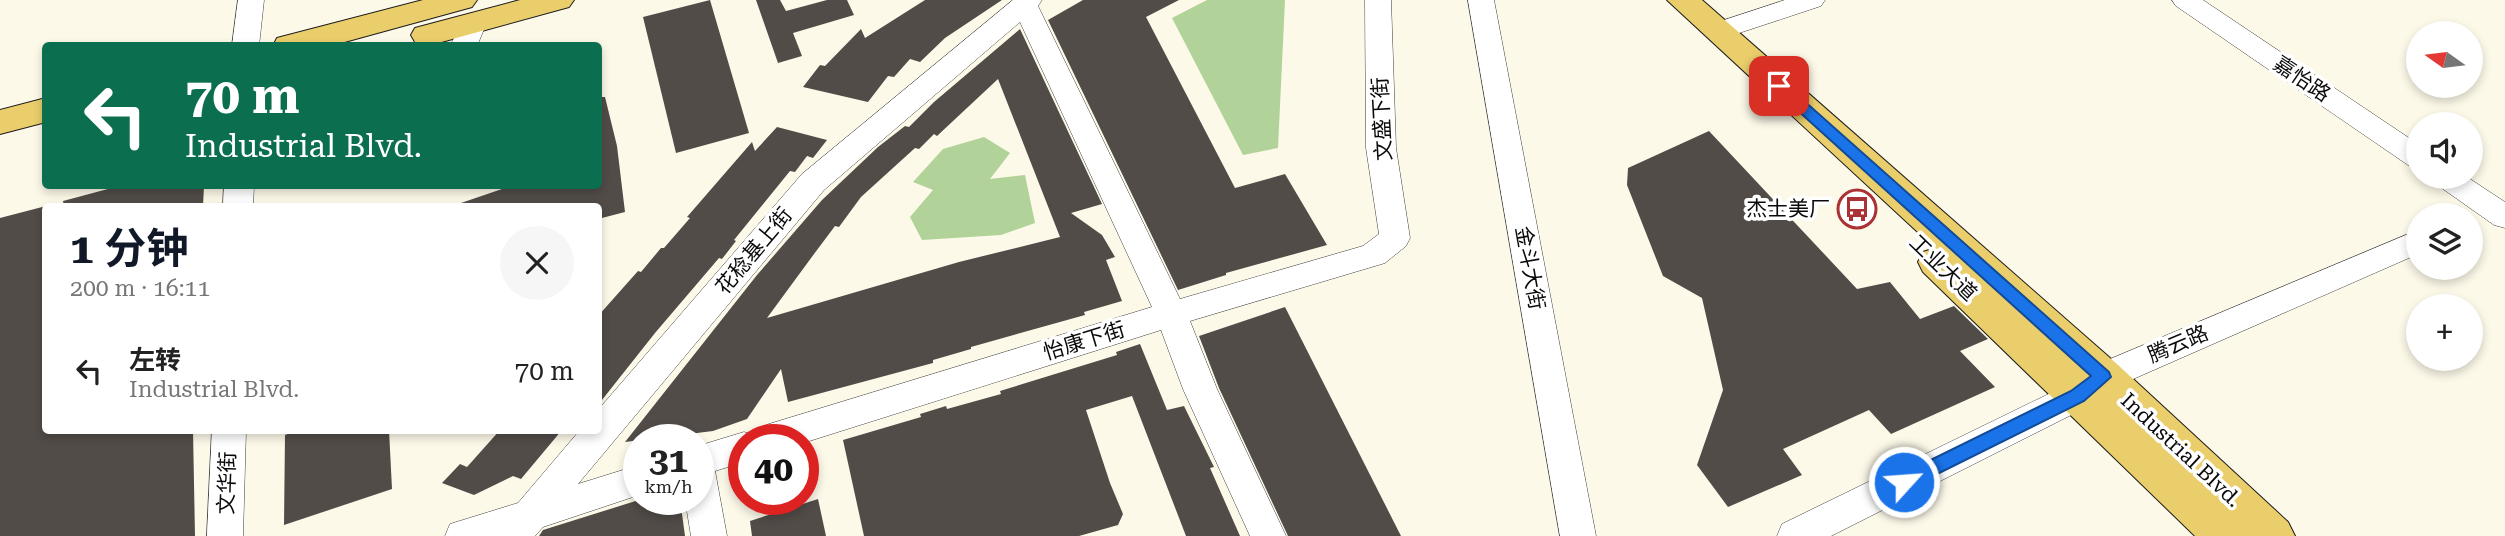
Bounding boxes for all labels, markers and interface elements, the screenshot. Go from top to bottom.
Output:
north arrow [2406,21,2483,98]
map controls [2406,21,2483,371]
street label: 嘉怡路 [2269,51,2335,107]
pin [1749,56,1809,116]
icon: arrive [1760,67,1798,105]
text: 70 m [185,68,300,125]
icon: left [70,70,161,161]
street label: 文盛下街 [1368,76,1396,162]
button: sound [2406,112,2483,189]
text: Industrial Blvd. [185,127,422,165]
bus stop icon: 杰士美厂 [1836,188,1878,230]
place label: 杰士美厂 [1746,197,1830,221]
street label: 花稔基上街 [711,203,797,299]
button: layers [2406,203,2483,280]
text: 1 分钟 [70,224,188,273]
street label: 金斗大街 [1511,225,1549,311]
button: close [500,226,574,300]
street label: 工业大道 [1904,230,1982,306]
text: 200 m · 16:11 [70,275,210,302]
button: + [2406,294,2483,371]
street label: 怡康下街 [1040,317,1128,365]
street label: 腾云路 [2144,321,2212,367]
text: 左转 [129,345,181,375]
icon: left [70,352,108,390]
text: 70 m [515,356,574,386]
text: Industrial Blvd. [129,376,299,403]
street label: Industrial Blvd. [2116,388,2246,512]
speed limit sign: 40 [728,424,819,515]
text: 31 [649,440,688,481]
position arrow [1867,445,1941,519]
street label: 文华街 [214,451,240,515]
text: km/h [644,476,693,497]

